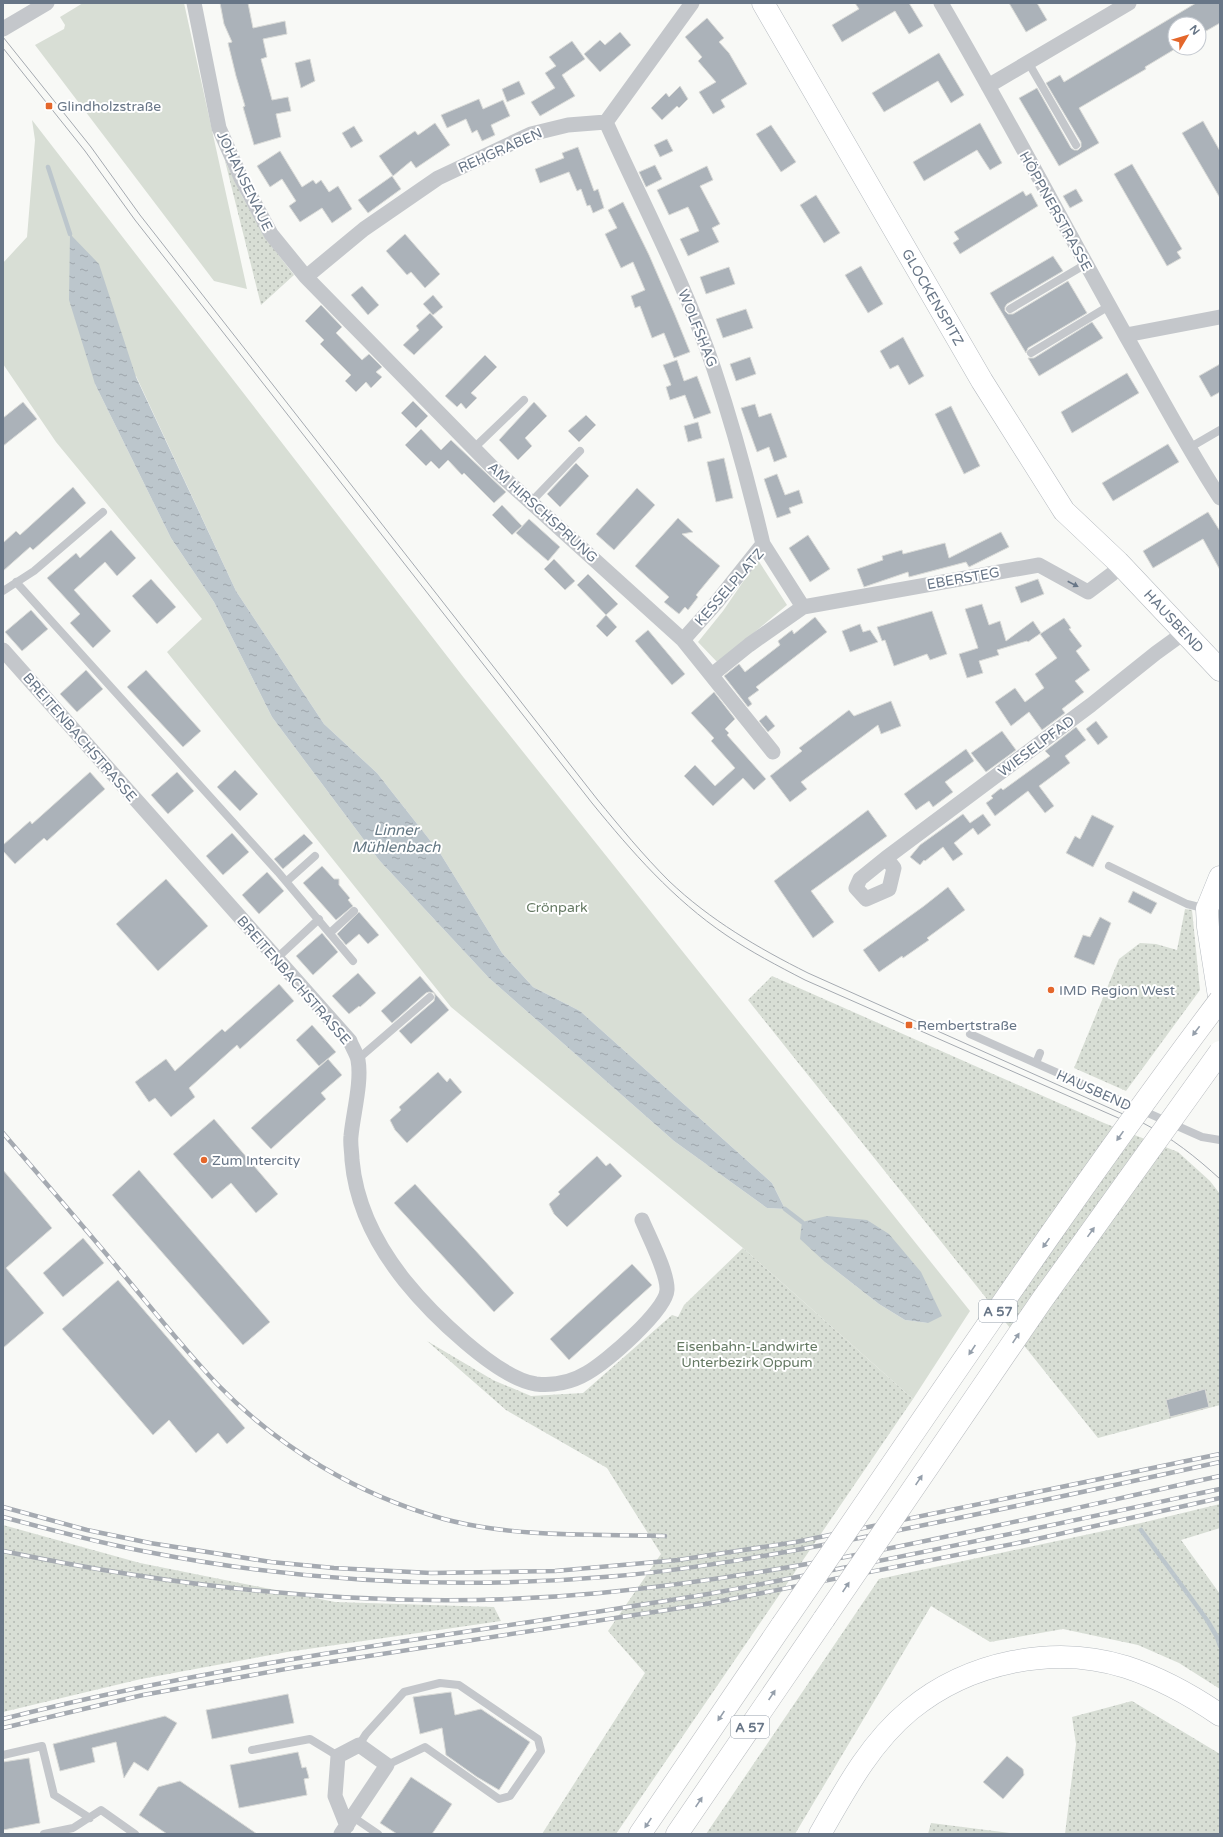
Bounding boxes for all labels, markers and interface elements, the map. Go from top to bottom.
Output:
north arrow [1167,16,1207,56]
text: N [1187,23,1202,38]
place label: Glindholzstraße [57,98,161,115]
marker: Glindholzstraße [44,101,54,111]
street label: REHGRABEN [455,124,545,177]
street label: JOHANSENAUE [213,129,276,234]
street label: HÖPPNERSTRASSE [1016,148,1096,274]
street label: GLOCKENSPITZ [898,246,967,349]
street label: WOLFSHAG [674,287,721,369]
street label: AM HIRSCHSPRUNG [484,459,601,566]
street label: KESSELPLATZ [691,545,768,629]
street label: EBERSTEG [925,564,1001,593]
one-way arrow [1067,581,1079,587]
street label: HAUSBEND [1140,586,1207,657]
street label: BREITENBACHSTRASSE [19,670,140,805]
street label: WIESELPFAD [995,712,1078,781]
water label: Linner Mühlenbach [352,821,441,856]
park label: Crönpark [526,899,588,916]
street label: BREITENBACHSTRASSE [233,913,354,1048]
place label: IMD Region West [1059,982,1176,999]
marker: IMD Region West [1046,985,1056,995]
place label: Rembertstraße [917,1017,1017,1034]
marker: Rembertstraße [904,1020,914,1030]
one-way arrow [1192,1026,1201,1037]
street label: HAUSBEND [1054,1066,1134,1115]
one-way arrow [1116,1131,1124,1142]
place label: Zum Intercity [212,1152,301,1169]
marker: Zum Intercity [199,1155,209,1165]
one-way arrow [1087,1226,1095,1237]
one-way arrow [1042,1238,1050,1248]
road number: A 57 [979,1300,1017,1322]
one-way arrow [1012,1333,1020,1343]
park label: Eisenbahn-Landwirte Unterbezirk Oppum [676,1338,818,1371]
one-way arrow [968,1345,976,1355]
one-way arrow [915,1475,923,1485]
one-way arrow [842,1582,850,1592]
one-way arrow [768,1689,776,1700]
one-way arrow [717,1710,725,1721]
road number: A 57 [731,1716,769,1738]
one-way arrow [695,1797,703,1807]
one-way arrow [644,1818,652,1828]

